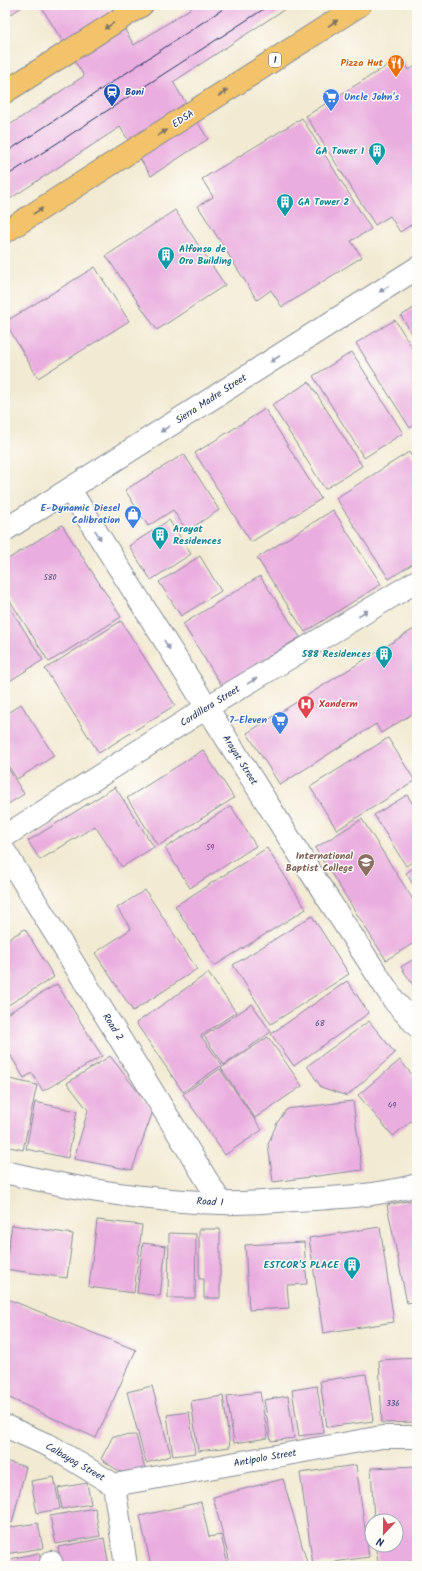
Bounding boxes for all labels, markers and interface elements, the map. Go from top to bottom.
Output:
one-way arrow [327,19,338,27]
one-way arrow [104,22,114,30]
road number: 1 [269,53,281,67]
restaurant icon: Pizza Hut [386,53,406,78]
place label: Pizza Hut [340,55,383,71]
station icon: Boni [102,82,122,107]
place label: Boni [125,84,144,100]
supermarket icon: Uncle John's [321,87,341,112]
one-way arrow [218,89,228,97]
place label: Uncle John's [344,89,400,105]
street label: EDSA [169,106,197,132]
one-way arrow [156,129,167,136]
building icon: GA Tower 1 [367,141,387,166]
place label: GA Tower 1 [315,143,364,159]
building icon: GA Tower 2 [275,192,295,217]
place label: GA Tower 2 [298,194,350,210]
one-way arrow [33,207,43,215]
place label: Alfonso de Oro Building [179,241,232,269]
building icon: Alfonso de Oro Building [156,245,176,270]
one-way arrow [379,285,389,293]
one-way arrow [269,355,280,363]
street label: Sierra Madre Street [172,370,250,428]
one-way arrow [160,425,170,433]
place label: E-Dynamic Diesel Calibration [41,500,120,528]
shop icon: E-Dynamic Diesel Calibration [123,504,143,529]
place label: Arayat Residences [173,521,222,549]
building icon: Arayat Residences [150,525,170,550]
one-way arrow [95,529,102,540]
house number: 580 [43,571,57,584]
one-way arrow [357,610,369,617]
one-way arrow [163,640,171,650]
building icon: 588 Residences [374,644,394,669]
place label: 588 Residences [301,646,371,662]
one-way arrow [246,677,258,684]
street label: Cordillera Street [177,681,243,731]
hospital icon: Xanderm [296,694,316,719]
place label: Xanderm [318,696,358,712]
supermarket icon: 7-Eleven [270,710,290,735]
place label: 7-Eleven [229,712,267,728]
street label: Arayat Street [218,732,262,788]
house number: 59 [206,841,214,854]
place label: International Baptist College [286,848,353,876]
school or university icon: International Baptist College [356,852,376,877]
street label: Road 2 [98,1010,128,1044]
house number: 68 [315,1017,325,1030]
house number: 49 [388,1099,396,1112]
street label: Road 1 [196,1193,224,1211]
building icon: ESTCOR'S PLACE [342,1255,362,1280]
place label: ESTCOR'S PLACE [264,1257,339,1273]
house number: 336 [386,1397,400,1410]
street label: Calbayog Street [42,1438,108,1486]
street label: Antipolo Street [232,1445,298,1471]
north arrow [364,1513,404,1553]
text: N [374,1532,387,1551]

